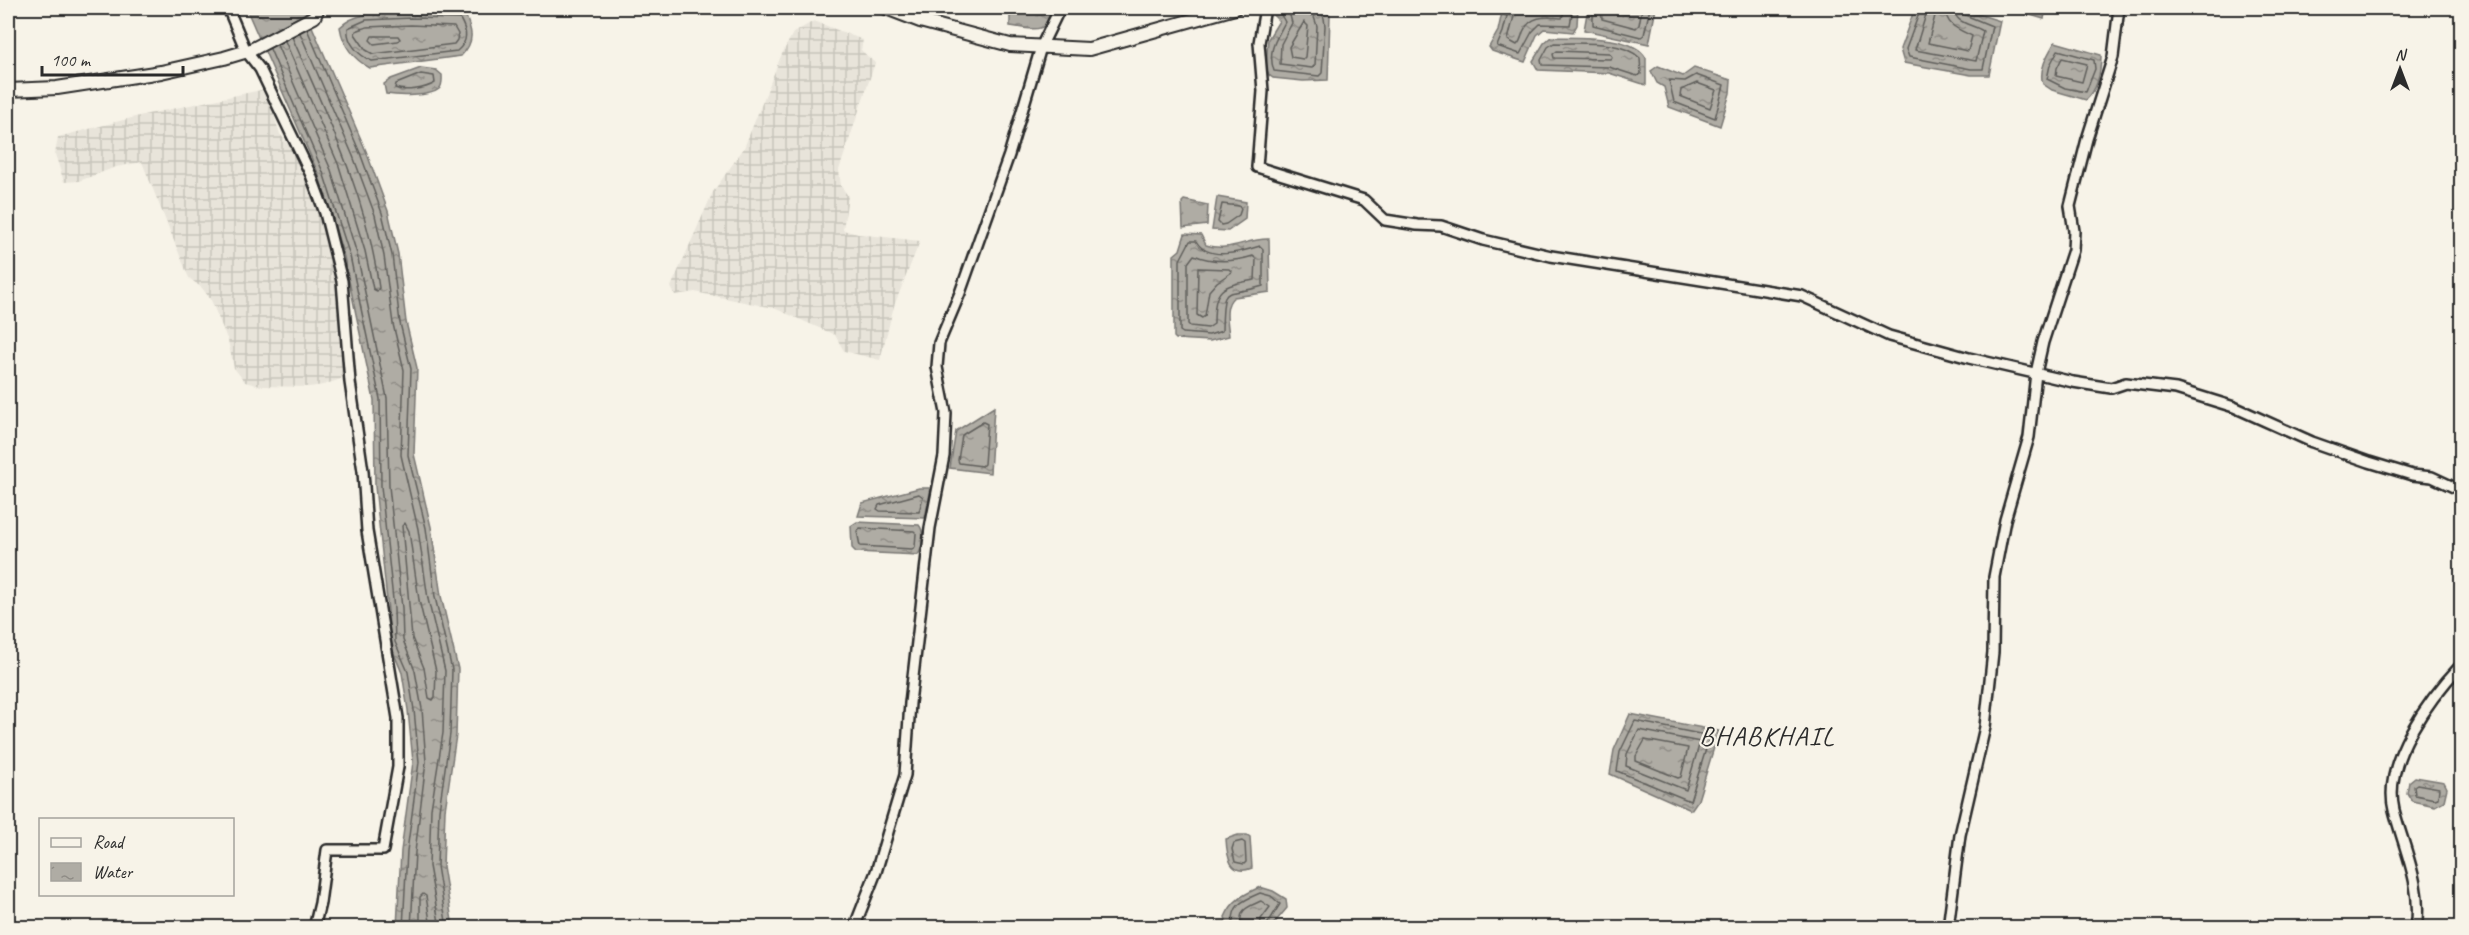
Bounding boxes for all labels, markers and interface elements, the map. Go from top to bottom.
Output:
scale bar [42,39,183,77]
north arrow [2370,39,2430,99]
text: N [2395,45,2408,65]
text: 100 m [51,49,92,71]
district label: BHABKHAIL [1699,719,1835,753]
legend [39,818,234,896]
text: Road [93,831,126,853]
text: Water [93,861,134,883]

